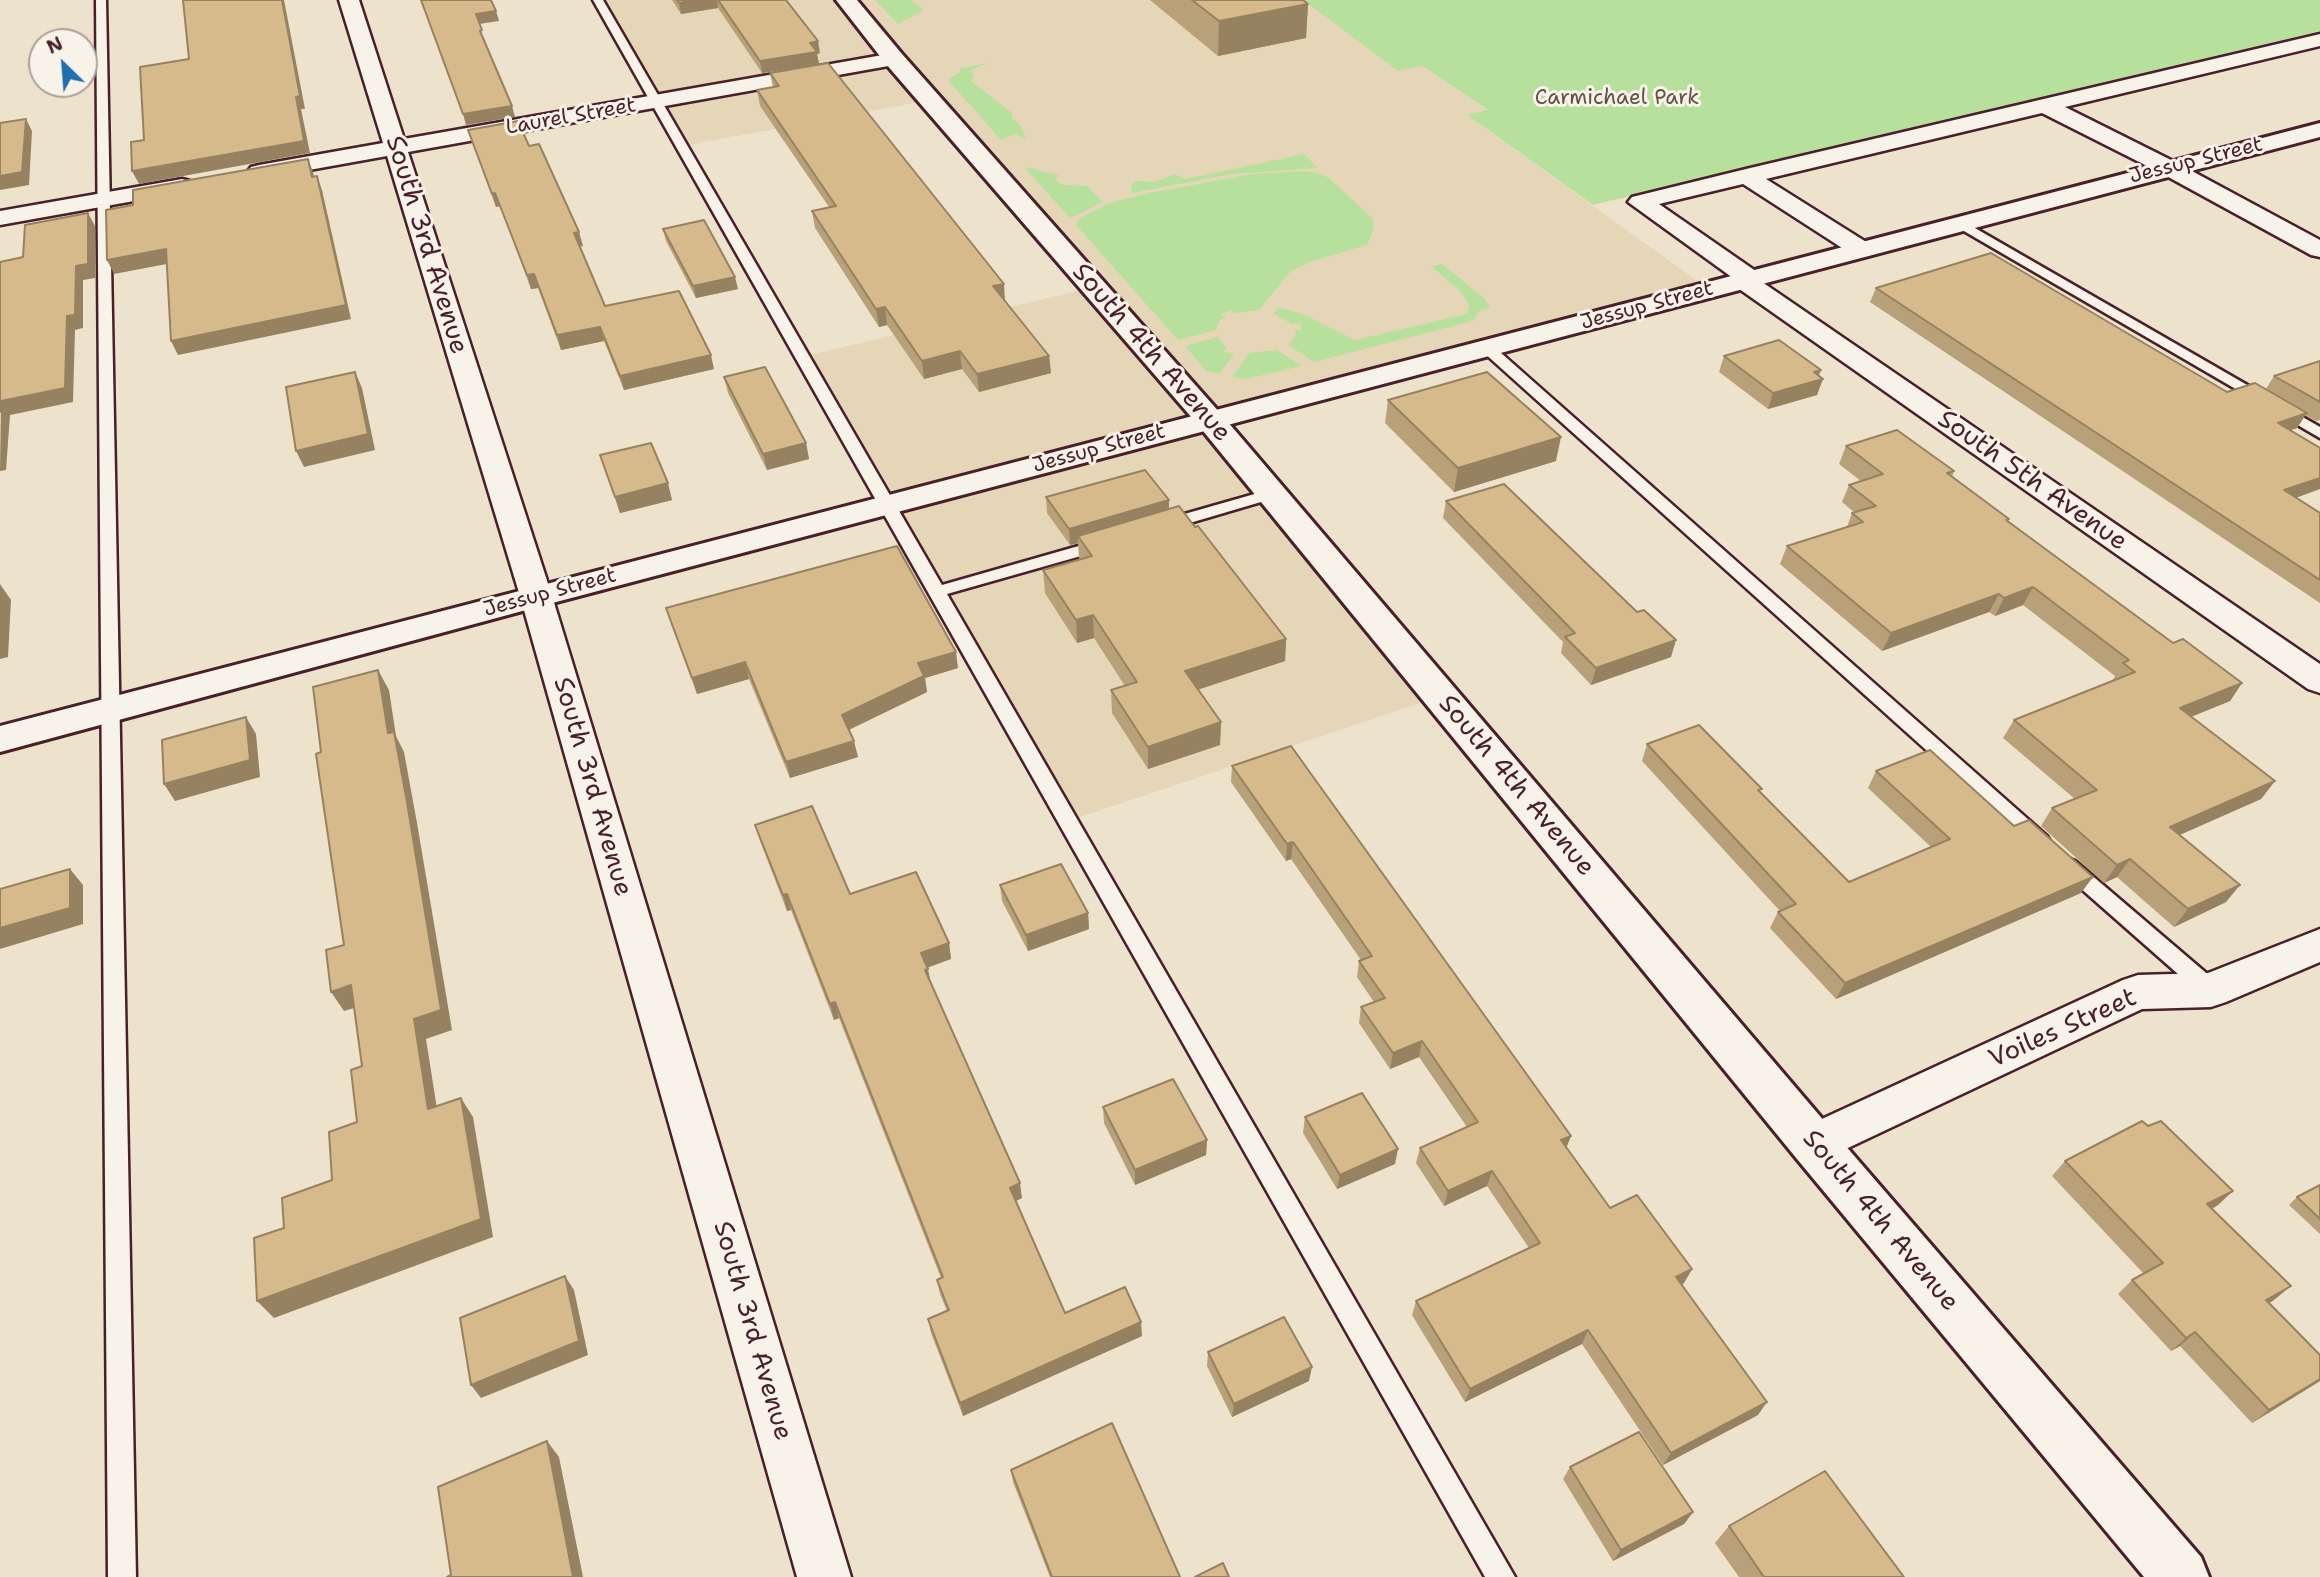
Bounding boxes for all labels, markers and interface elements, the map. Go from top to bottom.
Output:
north arrow [28,28,98,98]
text: N [43,31,67,60]
park label: Carmichael Park [1535,86,1699,112]
street label: Laurel Street [504,93,638,141]
street label: South 3rd Avenue [378,132,474,358]
street label: Jessup Street [2127,132,2265,190]
street label: South 4th Avenue [1065,257,1237,449]
street label: Jessup Street [1578,276,1716,336]
street label: South 5th Avenue [1931,404,2133,558]
street label: Jessup Street [1030,419,1168,479]
street label: Jessup Street [481,563,619,623]
street label: South 3rd Avenue [546,674,638,900]
street label: South 4th Avenue [1431,689,1601,883]
street label: Voiles Street [1984,983,2142,1075]
street label: South 4th Avenue [1795,1124,1965,1318]
street label: South 3rd Avenue [706,1218,798,1444]

